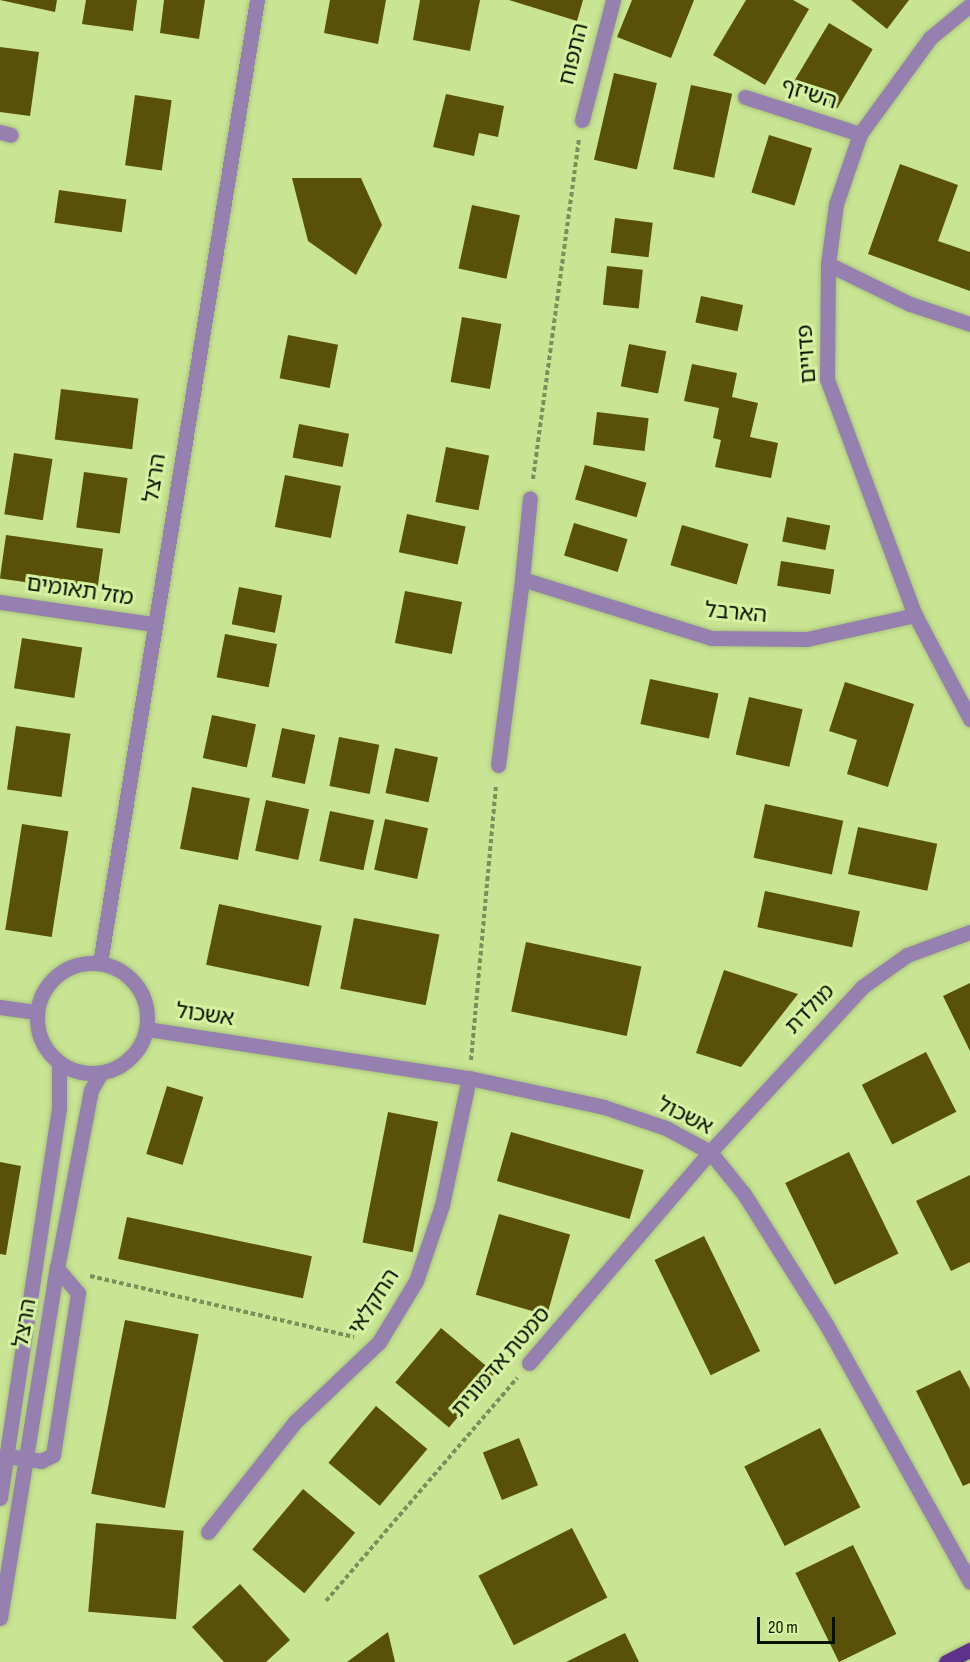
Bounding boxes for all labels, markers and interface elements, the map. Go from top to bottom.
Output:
street label: התפוח [554,20,594,88]
street label: השיזף [778,73,840,115]
street label: פדויים [792,324,822,384]
street label: הרצל [138,452,172,504]
street label: מזל תאומים [25,570,135,612]
street label: הארבל [704,597,768,629]
street label: מולדת [780,978,840,1040]
street label: אשכול [174,998,236,1032]
street label: אשכול [653,1091,717,1141]
street label: החקלאי [343,1264,405,1340]
street label: הרצל [8,1297,42,1349]
street label: סמטת אדמונית [446,1302,556,1422]
scale bar [760,1605,838,1643]
text: 20 m [768,1617,798,1638]

